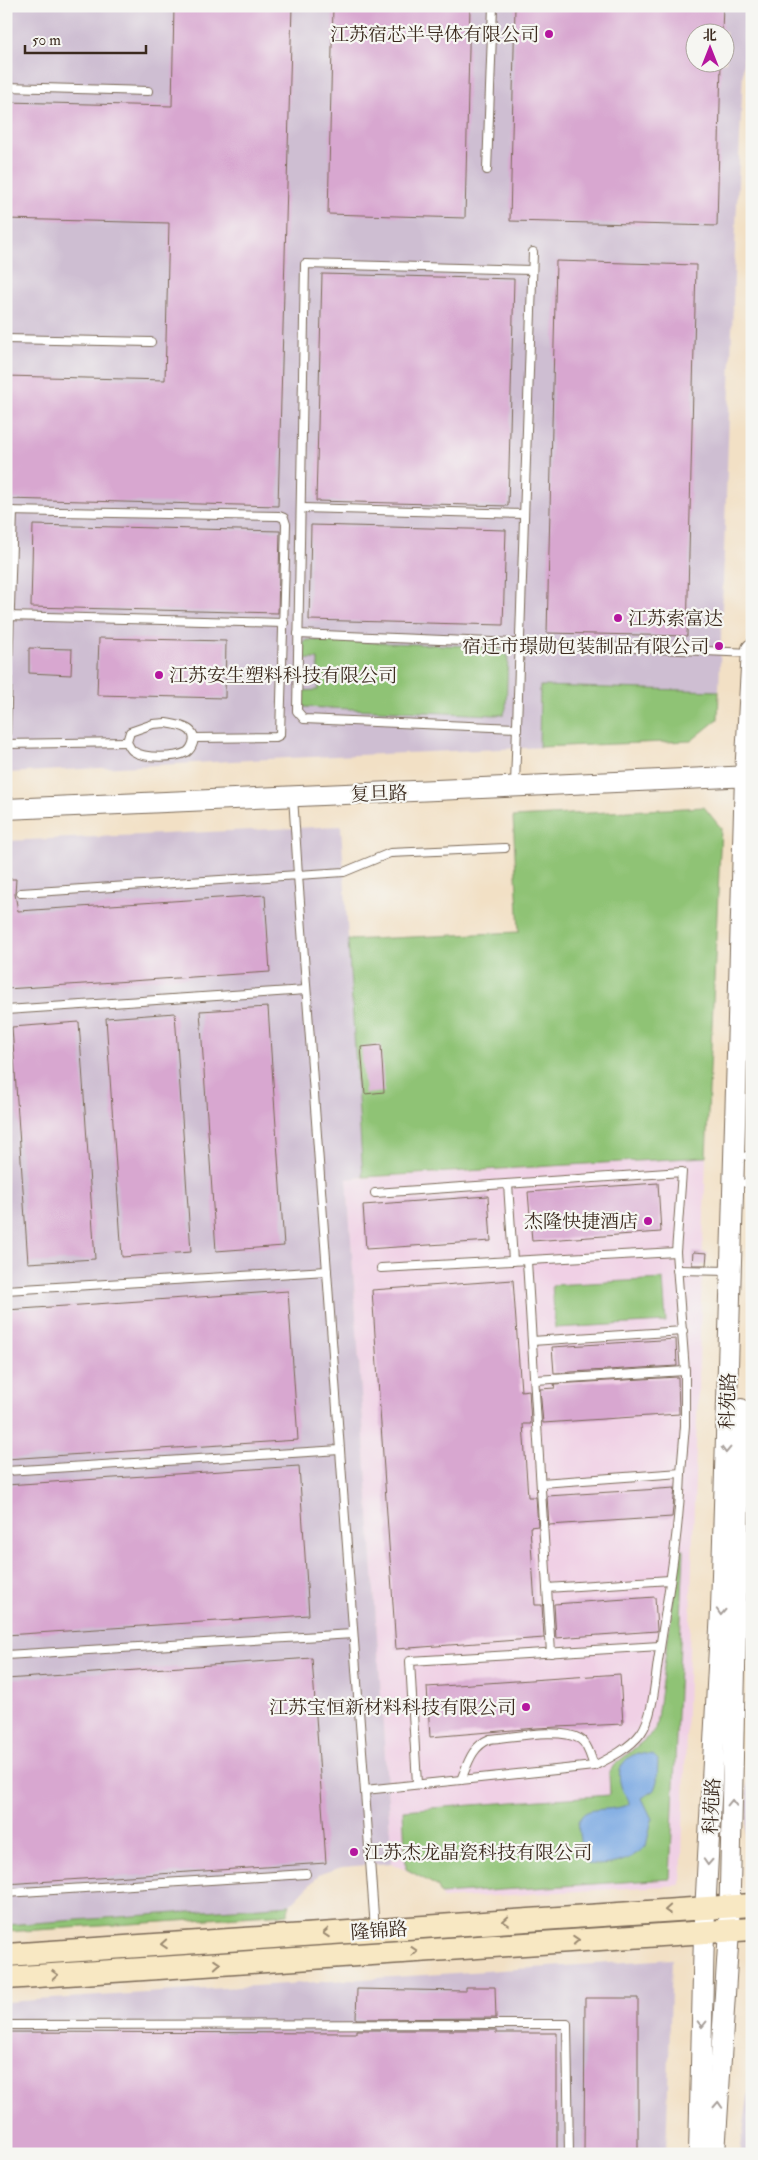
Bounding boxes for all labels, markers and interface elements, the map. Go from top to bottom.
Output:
scale bar [25,22,146,54]
north arrow [686,22,736,72]
place label: 江苏宿芯半导体有限公司 [330,23,539,47]
text: 北 [703,27,717,44]
marker: 江苏宿芯半导体有限公司 [543,28,555,40]
text: 50 m [32,31,61,50]
place label: 江苏索富达 [628,607,723,631]
marker: 江苏索富达 [612,612,624,624]
place label: 宿迁市璟勋包装制品有限公司 [462,635,709,659]
marker: 宿迁市璟勋包装制品有限公司 [713,640,725,652]
place label: 江苏安生塑料科技有限公司 [169,664,397,688]
marker: 江苏安生塑料科技有限公司 [153,669,165,681]
street label: 复旦路 [350,781,408,807]
place label: 杰隆快捷酒店 [524,1210,638,1234]
marker: 杰隆快捷酒店 [642,1215,654,1227]
street label: 科苑路 [715,1372,741,1430]
one-way arrow [721,1446,731,1454]
one-way arrow [715,1608,726,1616]
place label: 江苏宝恒新材料科技有限公司 [269,1696,516,1720]
marker: 江苏宝恒新材料科技有限公司 [520,1701,532,1713]
street label: 科苑路 [699,1777,725,1835]
one-way arrow [727,1799,737,1806]
place label: 江苏杰龙晶瓷科技有限公司 [364,1841,592,1865]
marker: 江苏杰龙晶瓷科技有限公司 [348,1846,360,1858]
one-way arrow [702,1858,713,1866]
one-way arrow [664,1905,672,1916]
one-way arrow [502,1916,510,1927]
street label: 隆锦路 [350,1917,408,1945]
one-way arrow [322,1928,330,1939]
one-way arrow [572,1935,580,1946]
one-way arrow [160,1939,168,1950]
one-way arrow [410,1946,418,1957]
one-way arrow [213,1959,221,1970]
one-way arrow [51,1970,59,1981]
one-way arrow [697,2020,707,2028]
one-way arrow [713,2101,724,2109]

